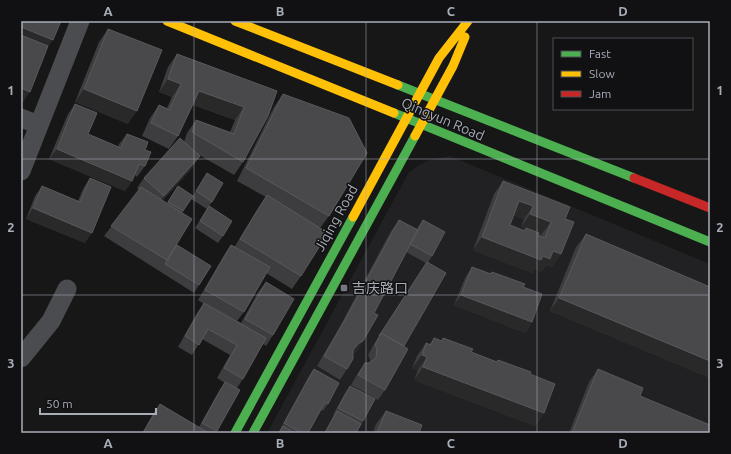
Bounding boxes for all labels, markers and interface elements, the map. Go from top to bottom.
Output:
text: A [103,4,113,18]
text: B [276,4,285,18]
text: C [447,4,456,18]
text: D [618,4,628,18]
legend [553,38,693,110]
text: Fast [589,47,611,60]
text: Slow [589,67,615,80]
text: 1 [7,83,15,97]
text: 1 [716,83,724,97]
text: Jam [589,87,611,100]
street label: Qingyun Road [399,94,487,144]
street label: Jiqing Road [311,182,361,254]
text: 2 [7,220,15,234]
text: 2 [716,220,724,234]
place label: 吉庆路口 [352,280,408,296]
marker: 吉庆路口 [339,283,349,293]
text: 3 [7,356,15,370]
text: 3 [716,356,724,370]
scale bar [40,390,156,416]
text: 50 m [46,397,73,410]
text: A [103,436,113,450]
text: B [276,436,285,450]
text: C [447,436,456,450]
text: D [618,436,628,450]

